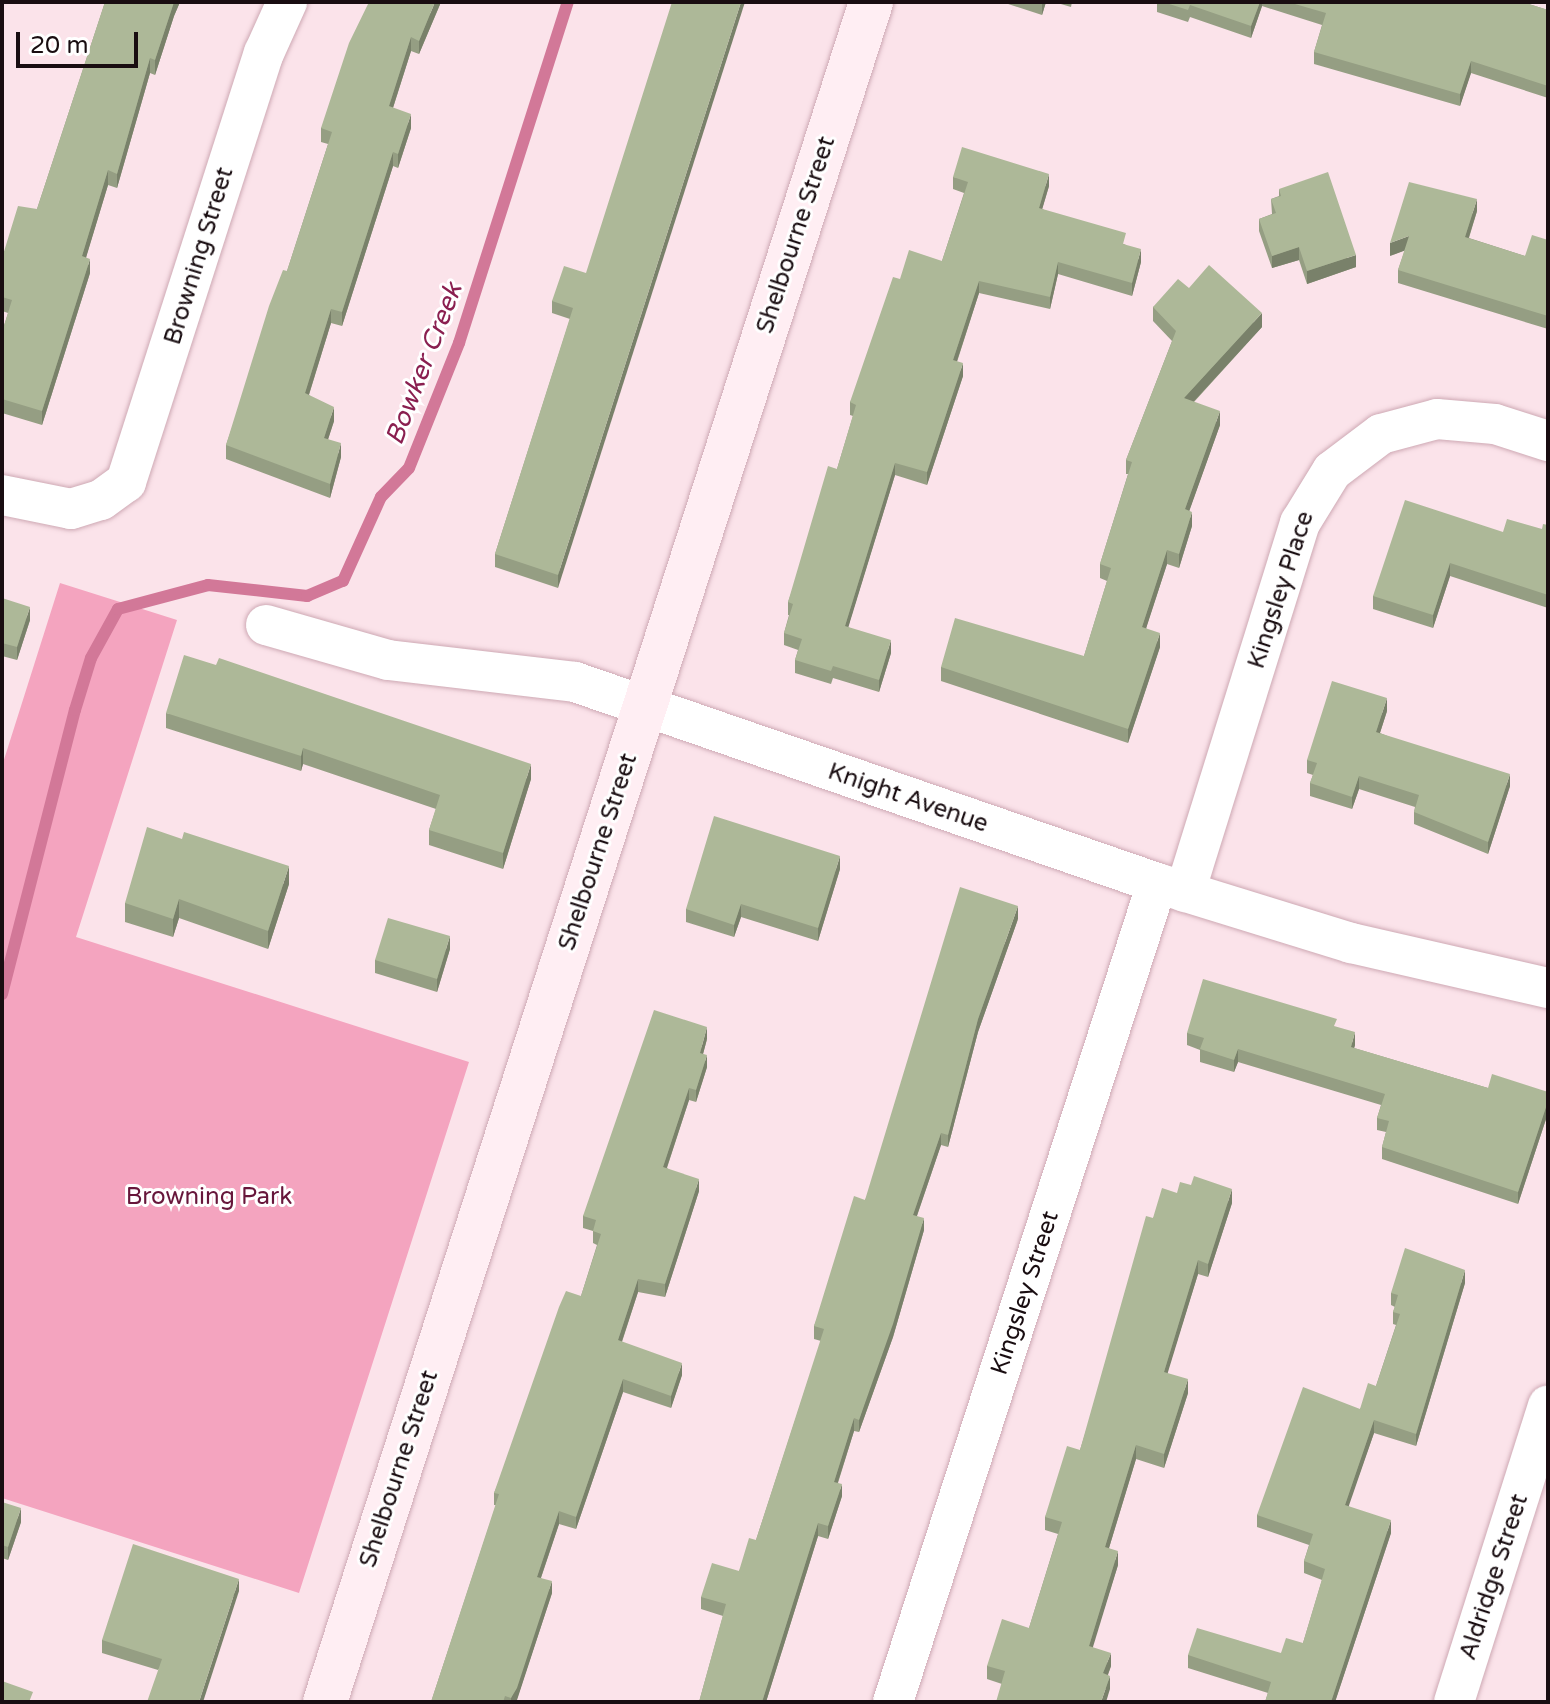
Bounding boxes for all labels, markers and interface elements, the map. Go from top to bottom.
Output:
scale bar [20,16,142,66]
text: 20 m [30,31,88,60]
street label: Shelbourne Street [751,133,841,337]
street label: Browning Street [158,164,240,348]
water label: Bowker Creek [379,279,469,449]
street label: Kingsley Place [1242,508,1320,672]
street label: Shelbourne Street [553,750,643,954]
street label: Knight Avenue [824,757,992,839]
park label: Browning Park [126,1183,292,1211]
street label: Kingsley Street [985,1207,1065,1379]
street label: Shelbourne Street [354,1367,444,1571]
street label: Aldridge Street [1454,1490,1534,1664]

